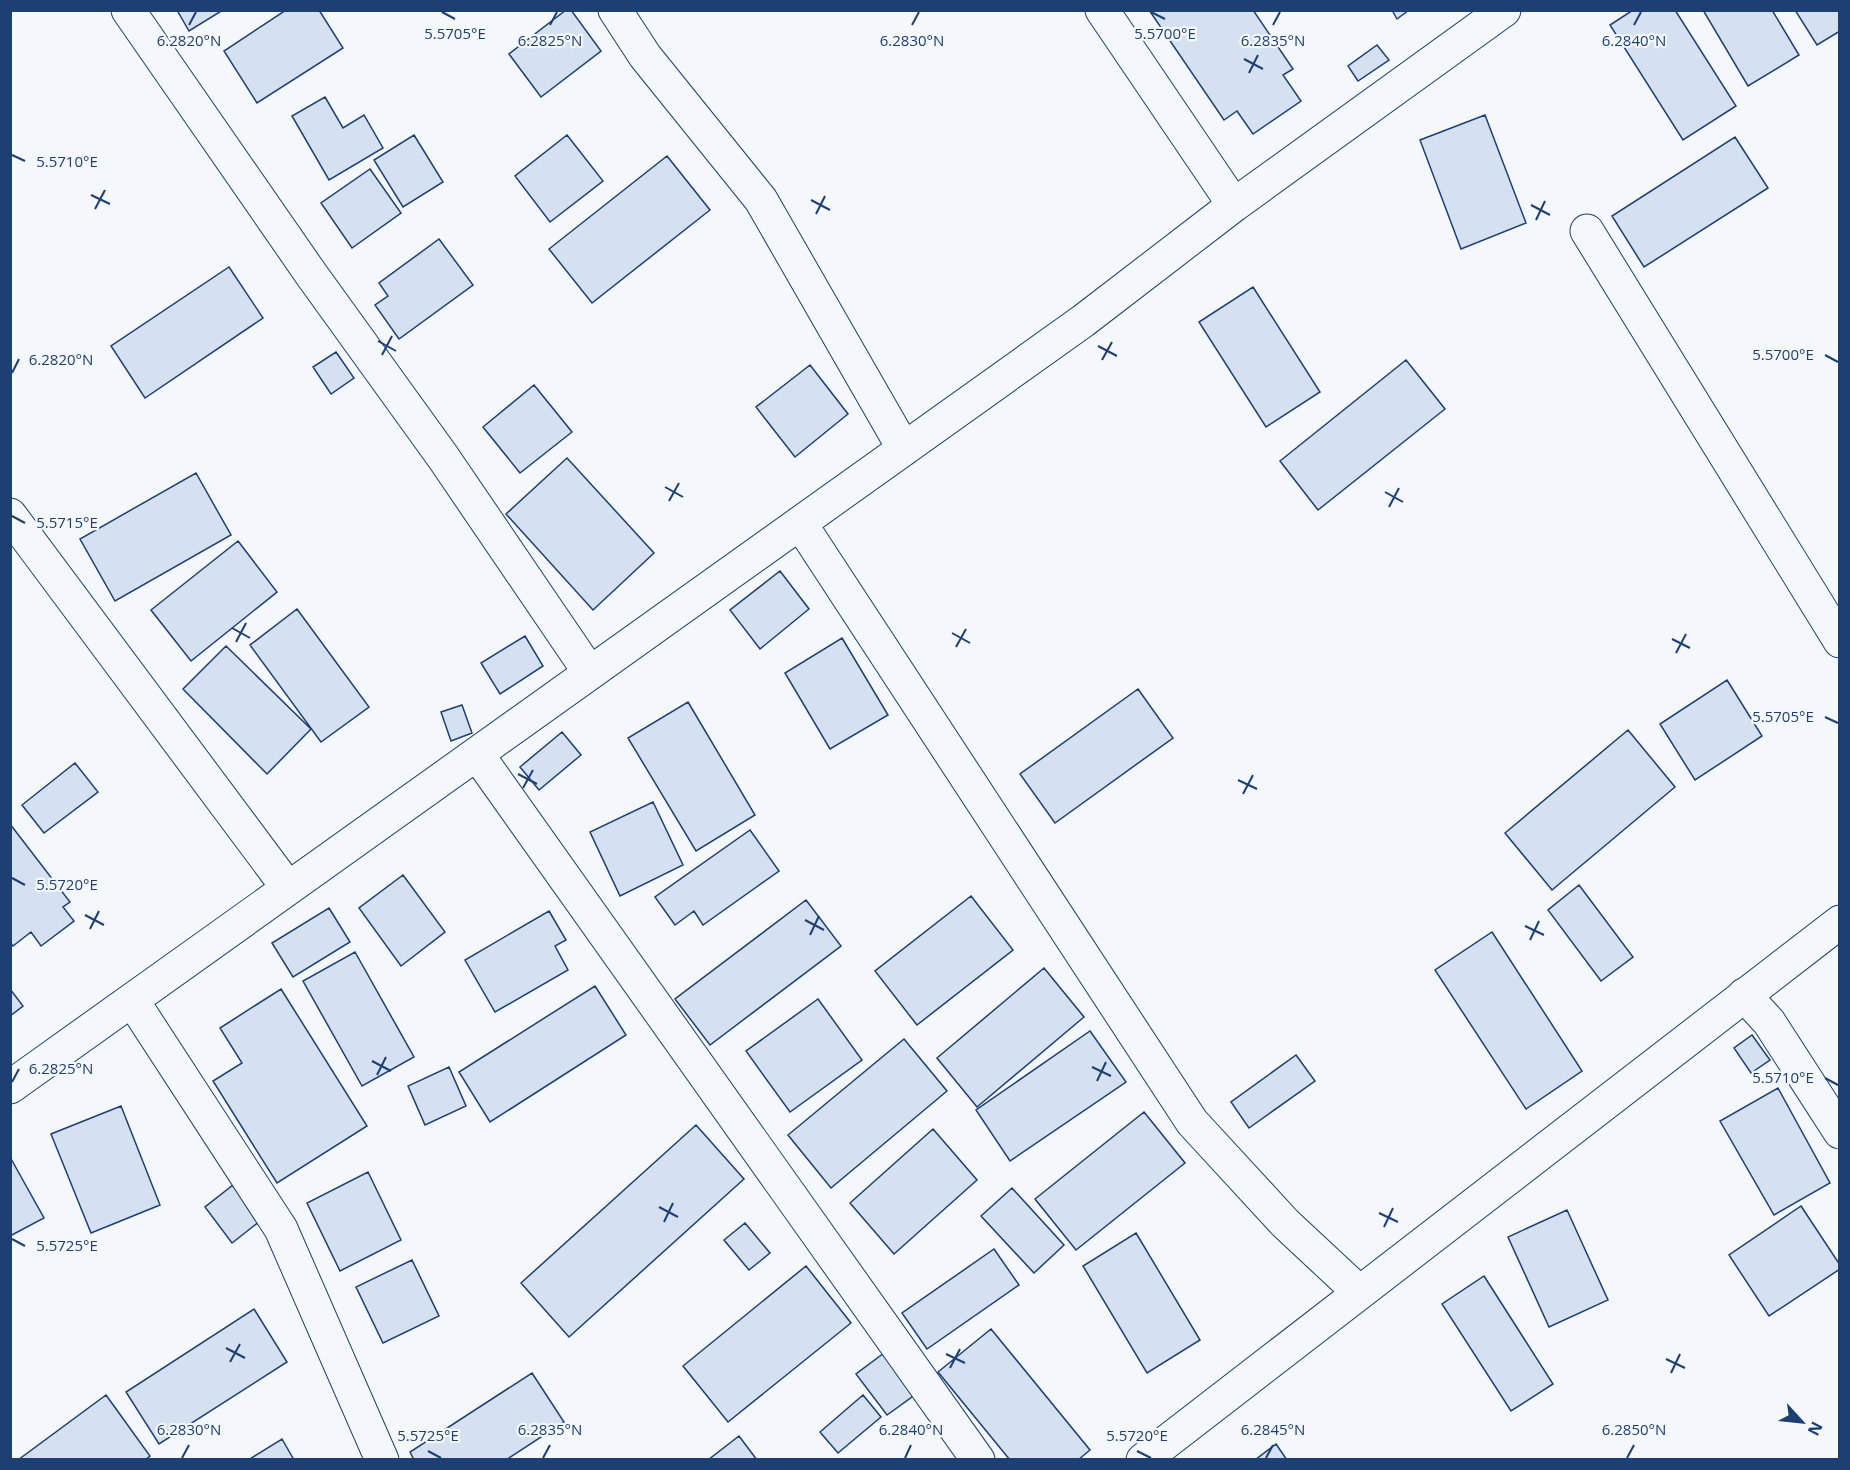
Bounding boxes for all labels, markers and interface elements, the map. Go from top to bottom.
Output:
text: 5.5705°E [424,23,486,43]
text: 5.5700°E [1134,23,1196,43]
text: 6.2820°N [157,30,221,50]
text: 6.2825°N [518,30,582,50]
text: 6.2830°N [880,30,944,50]
text: 6.2835°N [1241,30,1305,50]
text: 6.2840°N [1602,30,1666,50]
text: 5.5710°E [36,151,98,171]
text: 5.5700°E [1752,344,1814,364]
text: 6.2820°N [29,349,93,369]
text: 5.5715°E [36,512,98,532]
text: 5.5705°E [1752,706,1814,726]
text: 5.5720°E [36,874,98,894]
text: 6.2825°N [29,1058,93,1078]
text: 5.5710°E [1752,1067,1814,1087]
text: 5.5725°E [36,1235,98,1255]
north arrow [1772,1392,1832,1452]
text: N [1803,1418,1828,1440]
text: 6.2830°N [157,1419,221,1439]
text: 6.2835°N [518,1419,582,1439]
text: 6.2840°N [879,1419,943,1439]
text: 6.2845°N [1241,1419,1305,1439]
text: 6.2850°N [1602,1419,1666,1439]
text: 5.5725°E [397,1425,459,1445]
text: 5.5720°E [1106,1425,1168,1445]

